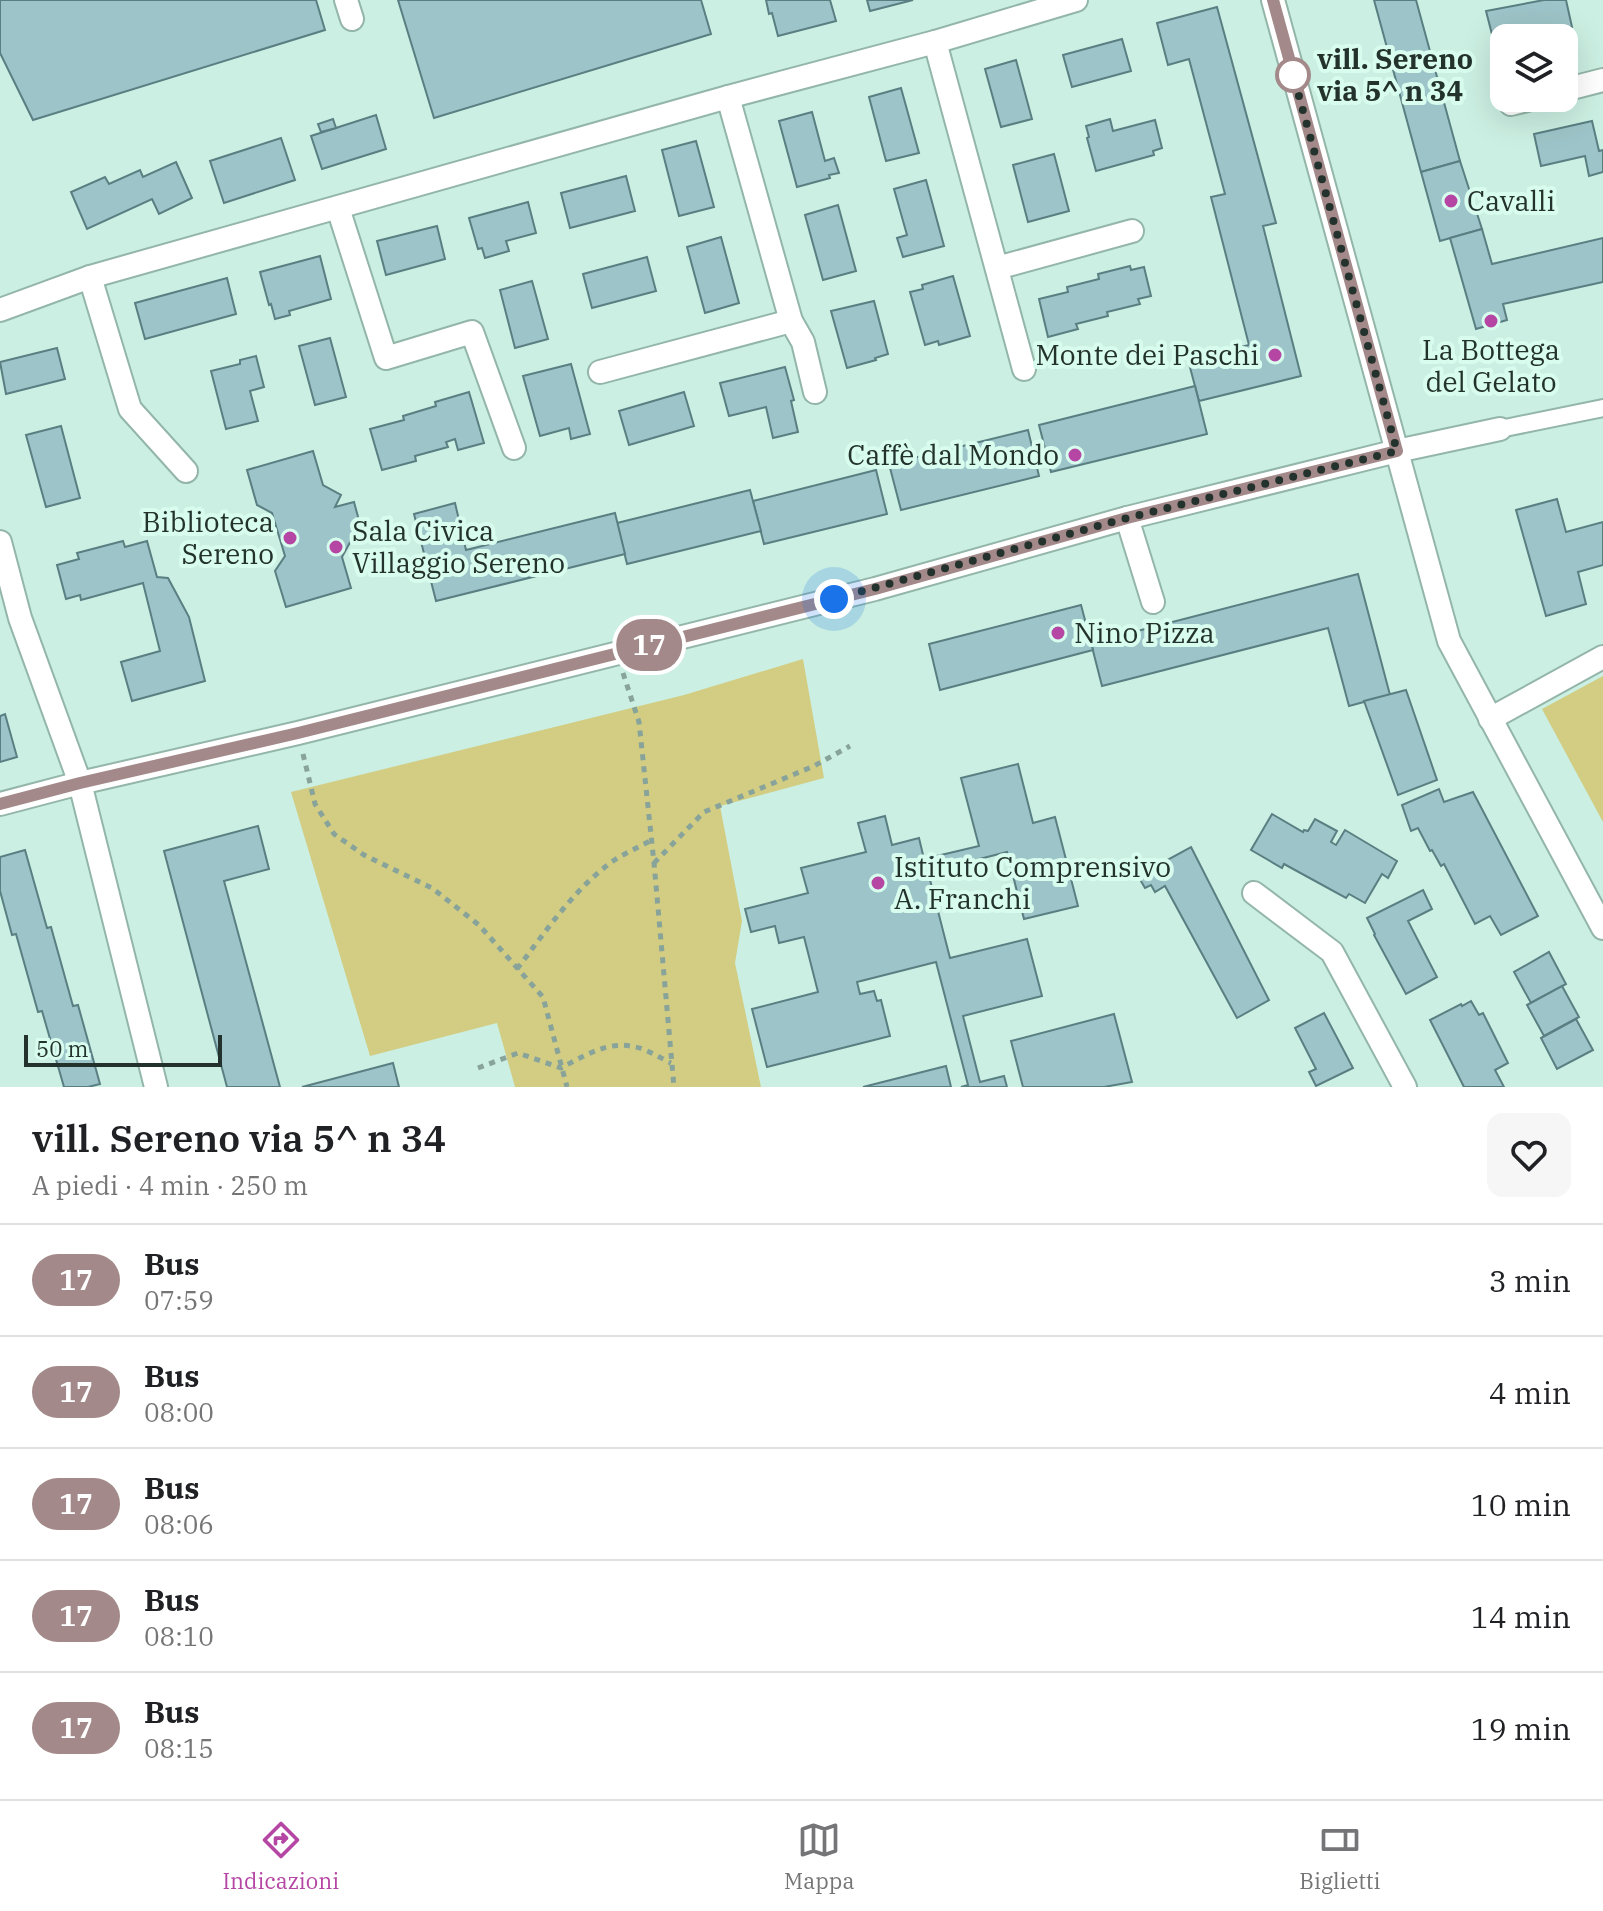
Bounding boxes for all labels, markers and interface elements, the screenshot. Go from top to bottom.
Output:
map controls [1490,24,1578,112]
button: layers [1490,24,1578,112]
place label: vill. Sereno via 5^ n 34 [1317,40,1473,109]
marker: vill. Sereno via 5^ n 34 [1276,58,1310,92]
place label: Cavalli [1467,182,1555,219]
marker: Cavalli [1442,192,1460,210]
marker: La Bottega del Gelato [1482,312,1500,330]
place label: La Bottega del Gelato [1422,331,1560,400]
place label: Monte dei Paschi [1035,336,1259,373]
marker: Monte dei Paschi [1266,346,1284,364]
place label: Caffè dal Mondo [847,436,1059,473]
marker: Caffè dal Mondo [1066,446,1084,464]
place label: Biblioteca Sereno [142,503,274,572]
place label: Sala Civica Villaggio Sereno [352,512,565,581]
marker: Biblioteca Sereno [281,529,299,547]
marker: Sala Civica Villaggio Sereno [327,538,345,556]
your location [814,579,854,619]
place label: Nino Pizza [1074,614,1215,651]
line badge: 17 [613,619,685,671]
marker: Nino Pizza [1049,624,1067,642]
text: 17 [632,626,666,663]
place label: Istituto Comprensivo A. Franchi [894,848,1171,917]
marker: Istituto Comprensivo A. Franchi [869,874,887,892]
scale bar [24,1031,222,1067]
text: 50 m [36,1034,88,1063]
text: vill. Sereno via 5^ n 34 [32,1113,446,1162]
button: heart [1487,1113,1571,1197]
text: A piedi · 4 min · 250 m [32,1168,308,1202]
text: Bus [144,1244,199,1283]
text: 17 [59,1261,93,1298]
text: 3 min [1489,1261,1571,1300]
text: 07:59 [144,1283,214,1317]
text: Bus [144,1356,199,1395]
text: 17 [59,1373,93,1410]
text: 4 min [1489,1373,1571,1412]
text: 08:00 [144,1395,214,1429]
text: Bus [144,1468,199,1507]
text: 17 [59,1485,93,1522]
text: 10 min [1471,1485,1571,1524]
text: 08:06 [144,1507,214,1541]
text: Bus [144,1580,199,1619]
text: 17 [59,1597,93,1634]
text: 14 min [1471,1597,1571,1636]
text: 08:10 [144,1619,214,1653]
text: Bus [144,1692,199,1731]
text: 17 [59,1709,93,1746]
text: 19 min [1471,1709,1571,1748]
text: 08:15 [144,1731,214,1765]
tab: Indicazioni [222,1818,339,1895]
tab: Mappa [784,1818,854,1895]
tab: Biglietti [1299,1818,1381,1895]

